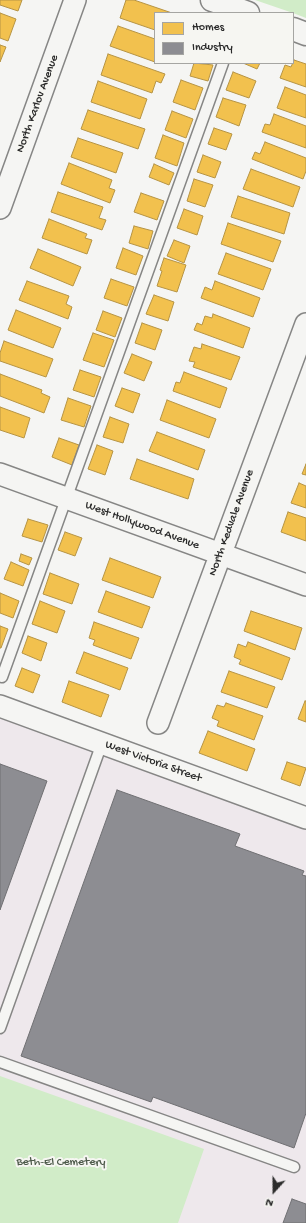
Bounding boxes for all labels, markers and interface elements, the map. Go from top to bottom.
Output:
legend [154,12,294,64]
text: Homes [192,21,224,35]
text: Industry [192,41,233,55]
street label: North Karlov Avenue [14,53,62,155]
street label: North Kedvale Avenue [206,468,258,578]
street label: West Hollywood Avenue [83,499,201,553]
street label: West Victoria Street [103,738,203,786]
park label: Beth-El Cemetery [16,1156,106,1170]
north arrow [254,1171,294,1211]
text: N [264,1195,275,1209]

